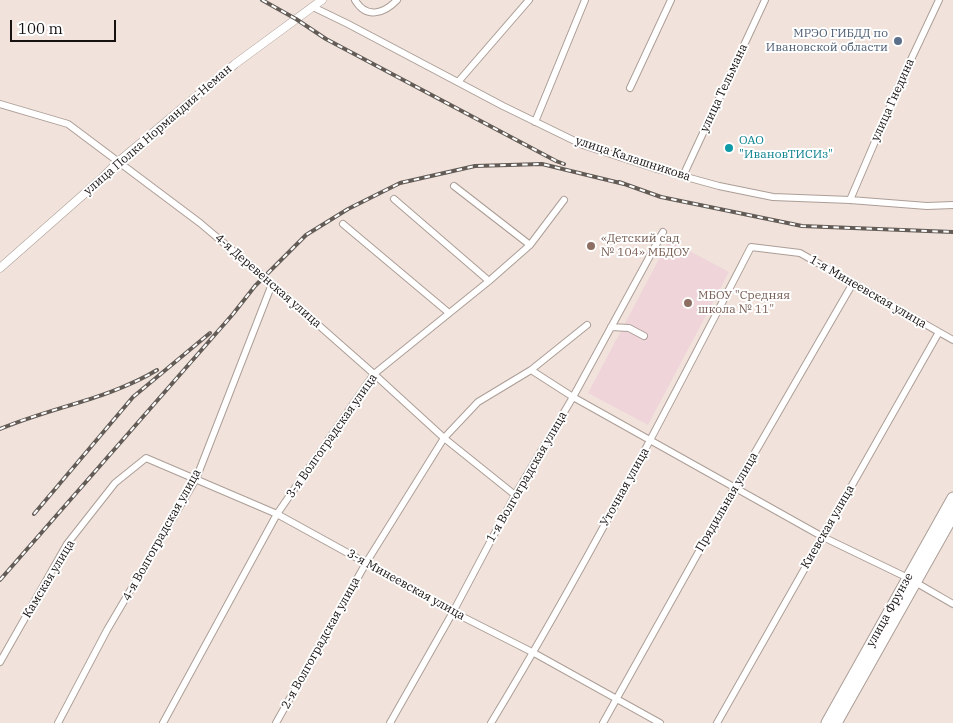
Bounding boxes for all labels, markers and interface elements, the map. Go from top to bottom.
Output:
scale bar [12,10,119,42]
text: 100 m [18,19,63,38]
place label: МРЭО ГИБДД по Ивановской области [766,27,888,55]
marker: МРЭО ГИБДД по Ивановской области [892,35,904,47]
street label: улица Тельмана [697,42,751,134]
street label: улица Гнедина [868,57,918,143]
street label: улица Полка Нормандия-Неман [81,62,235,198]
street label: улица Калашникова [574,134,692,184]
place label: ОАО "ИвановТИСИз" [739,134,833,162]
marker: ОАО "ИвановТИСИз" [723,142,735,154]
street label: 4-я Деревенская улица [212,231,324,331]
place label: «Детский сад № 104» МБДОУ [601,232,690,260]
marker: «Детский сад № 104» МБДОУ [585,240,597,252]
street label: 1-я Минеевская улица [807,253,929,331]
place label: МБОУ "Средняя школа № 11" [698,289,790,317]
marker: МБОУ "Средняя школа № 11" [682,297,694,309]
street label: 3-я Волгоградская улица [283,371,381,501]
street label: 1-я Волгоградская улица [484,409,570,545]
street label: Уточная улица [598,445,652,529]
street label: Прядильная улица [693,450,761,554]
street label: 4-я Волгоградская улица [120,467,204,603]
street label: Киевская улица [798,483,858,571]
street label: Камская улица [20,537,78,621]
street label: 3-я Минеевская улица [344,547,468,623]
street label: улица Фрунзе [864,570,916,650]
street label: 2-я Волгоградская улица [279,575,363,711]

